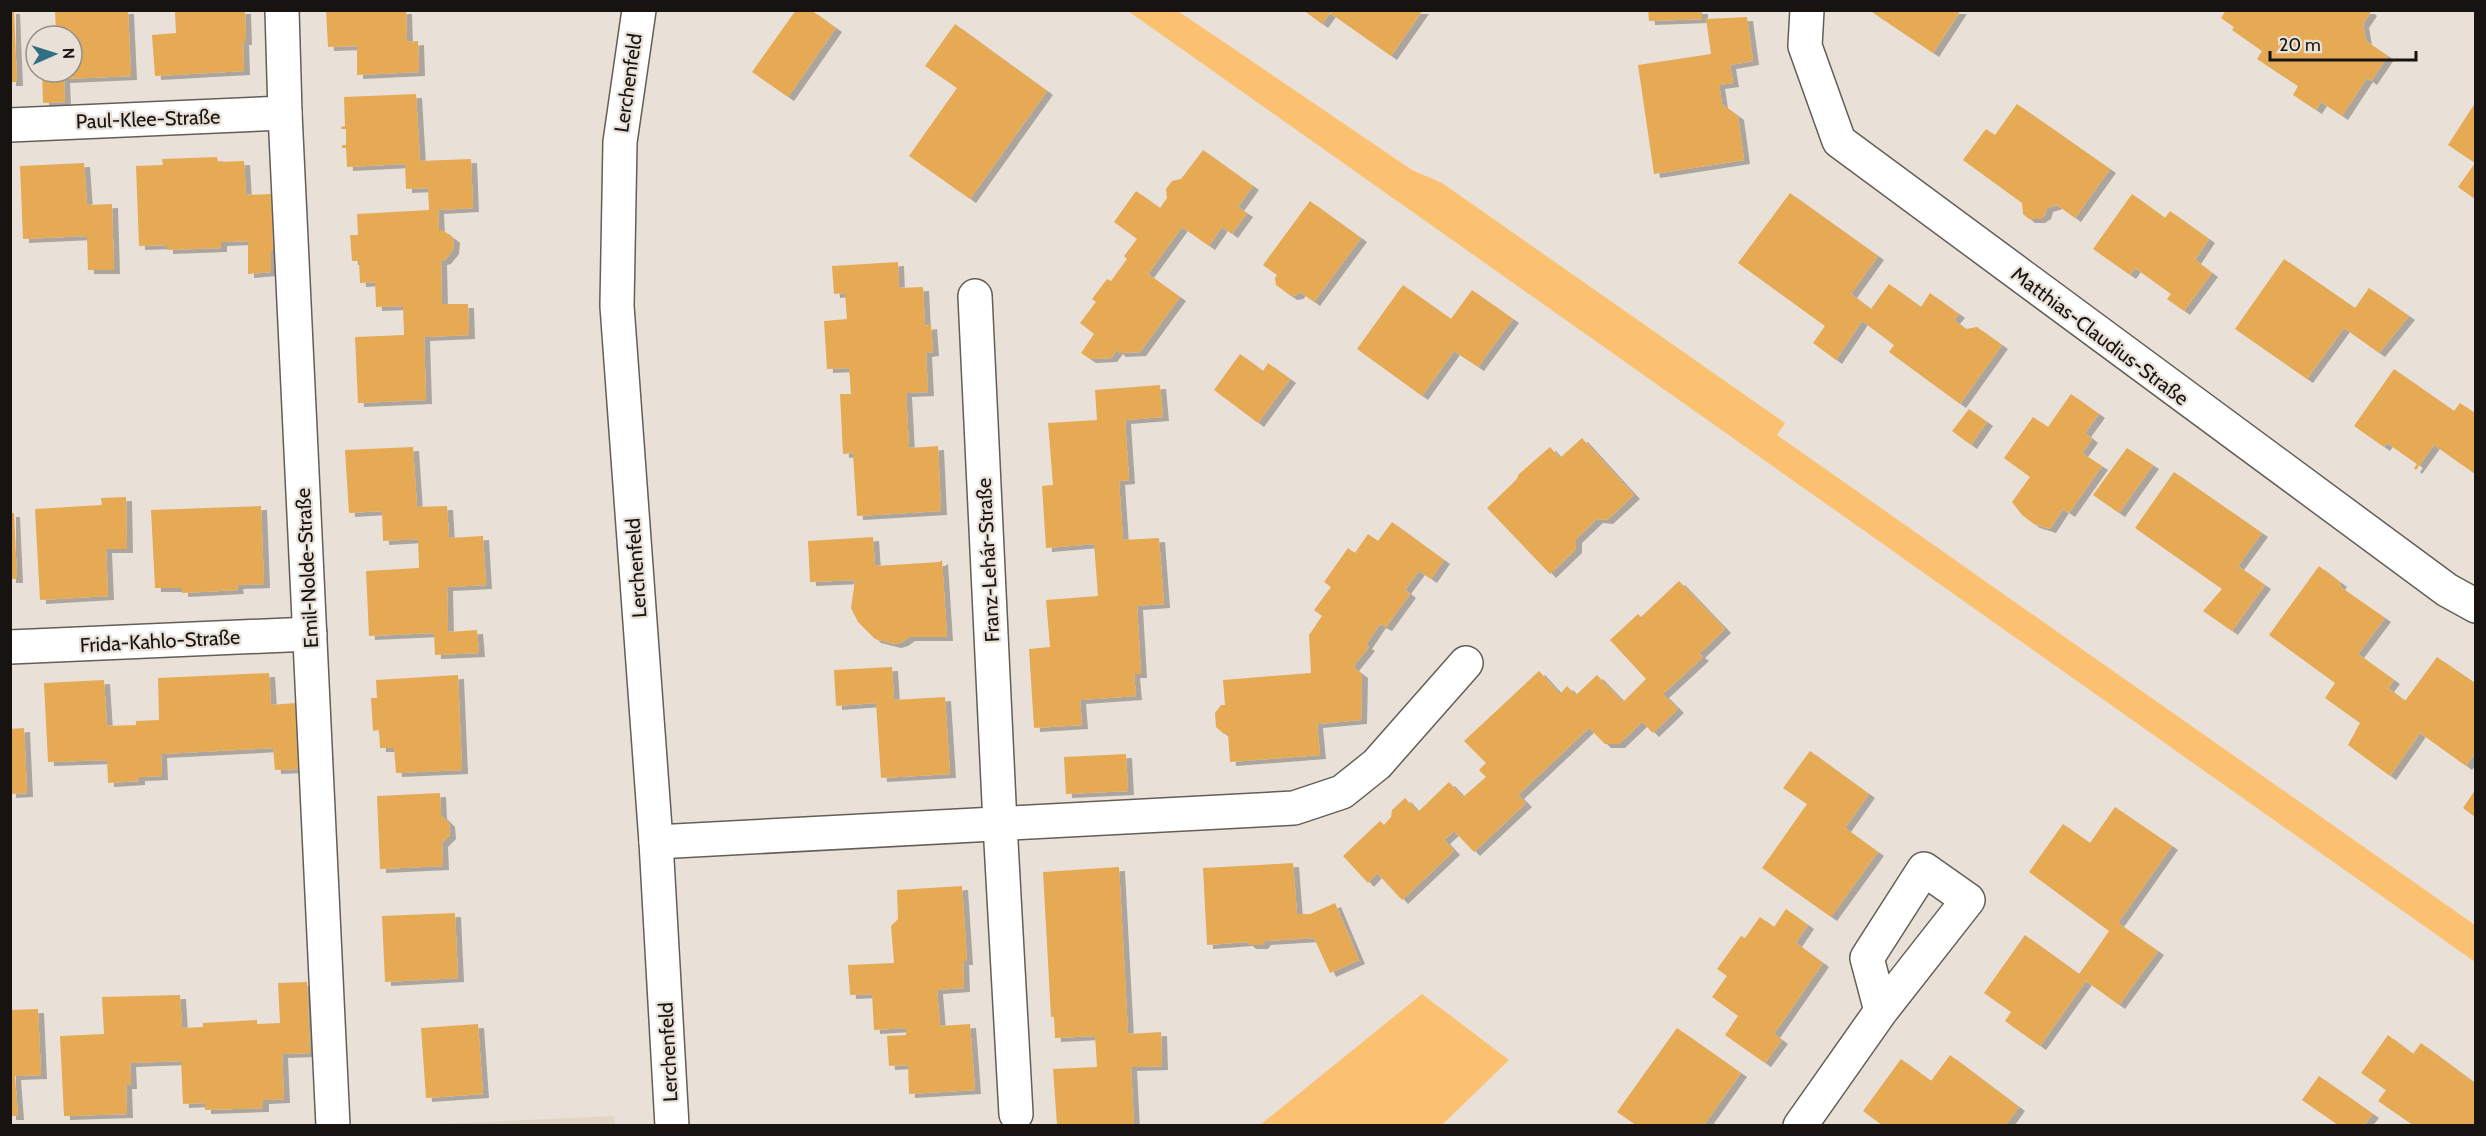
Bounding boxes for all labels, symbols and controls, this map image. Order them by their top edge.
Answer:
north arrow [24,24,84,84]
scale bar [2270,24,2416,62]
street label: Lerchenfeld [609,32,647,134]
text: 20 m [2279,34,2321,56]
text: N [59,47,78,59]
street label: Paul-Klee-Straße [75,104,221,134]
street label: Matthias-Claudius-Straße [2007,262,2193,410]
street label: Franz-Lehár-Straße [972,477,1004,643]
street label: Emil-Nolde-Straße [291,487,323,649]
street label: Lerchenfeld [621,517,651,619]
street label: Frida-Kahlo-Straße [79,625,241,657]
street label: Lerchenfeld [653,1002,683,1102]

